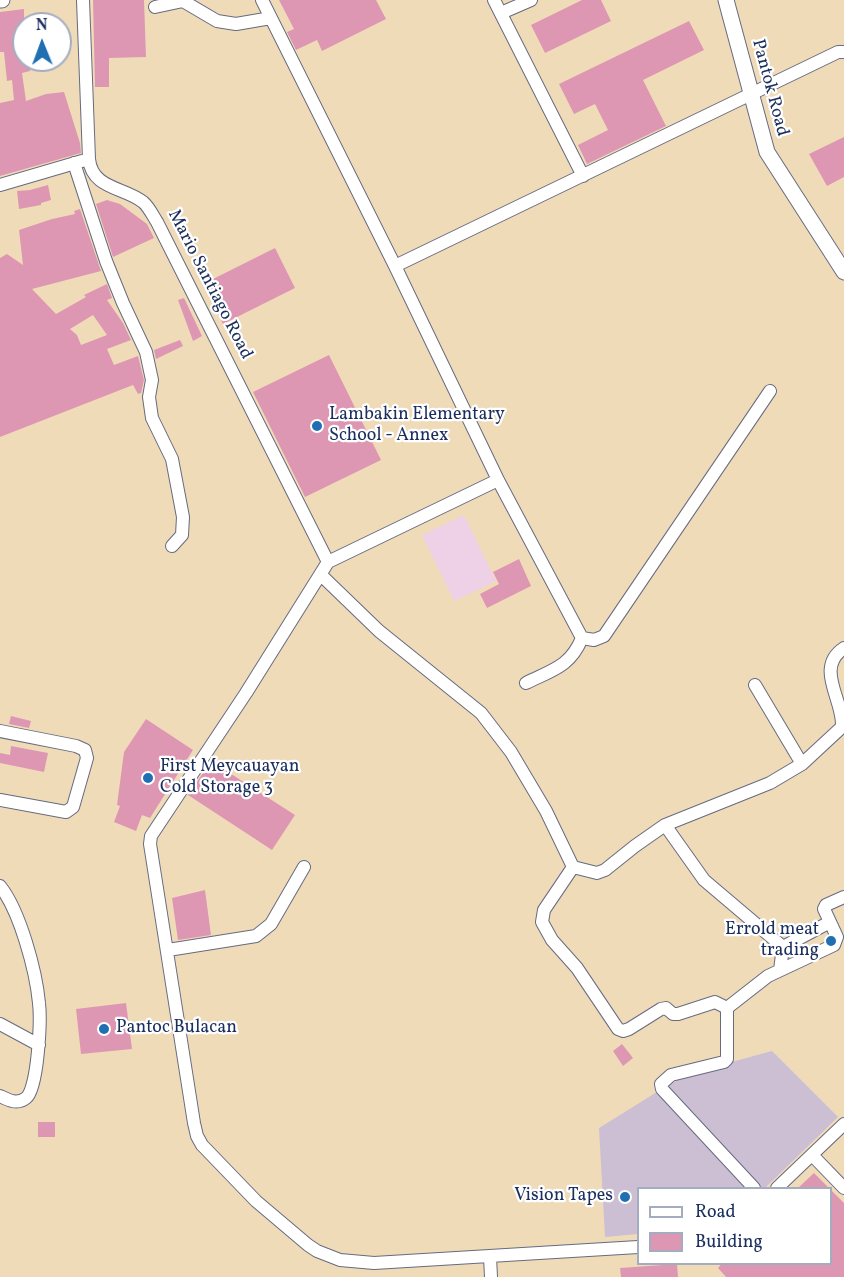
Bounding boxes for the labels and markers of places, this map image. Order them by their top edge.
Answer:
place label: Lambakin Elementary School - Annex [329,405,505,448]
marker: Lambakin Elementary School - Annex [310,419,324,433]
place label: First Meycauayan Cold Storage 3 [160,757,299,800]
marker: First Meycauayan Cold Storage 3 [141,771,155,785]
place label: Errold meat trading [725,920,819,962]
marker: Errold meat trading [824,934,838,948]
place label: Pantoc Bulacan [116,1018,237,1040]
marker: Pantoc Bulacan [97,1022,111,1036]
place label: Vision Tapes [514,1186,613,1208]
marker: Vision Tapes [618,1190,632,1204]

